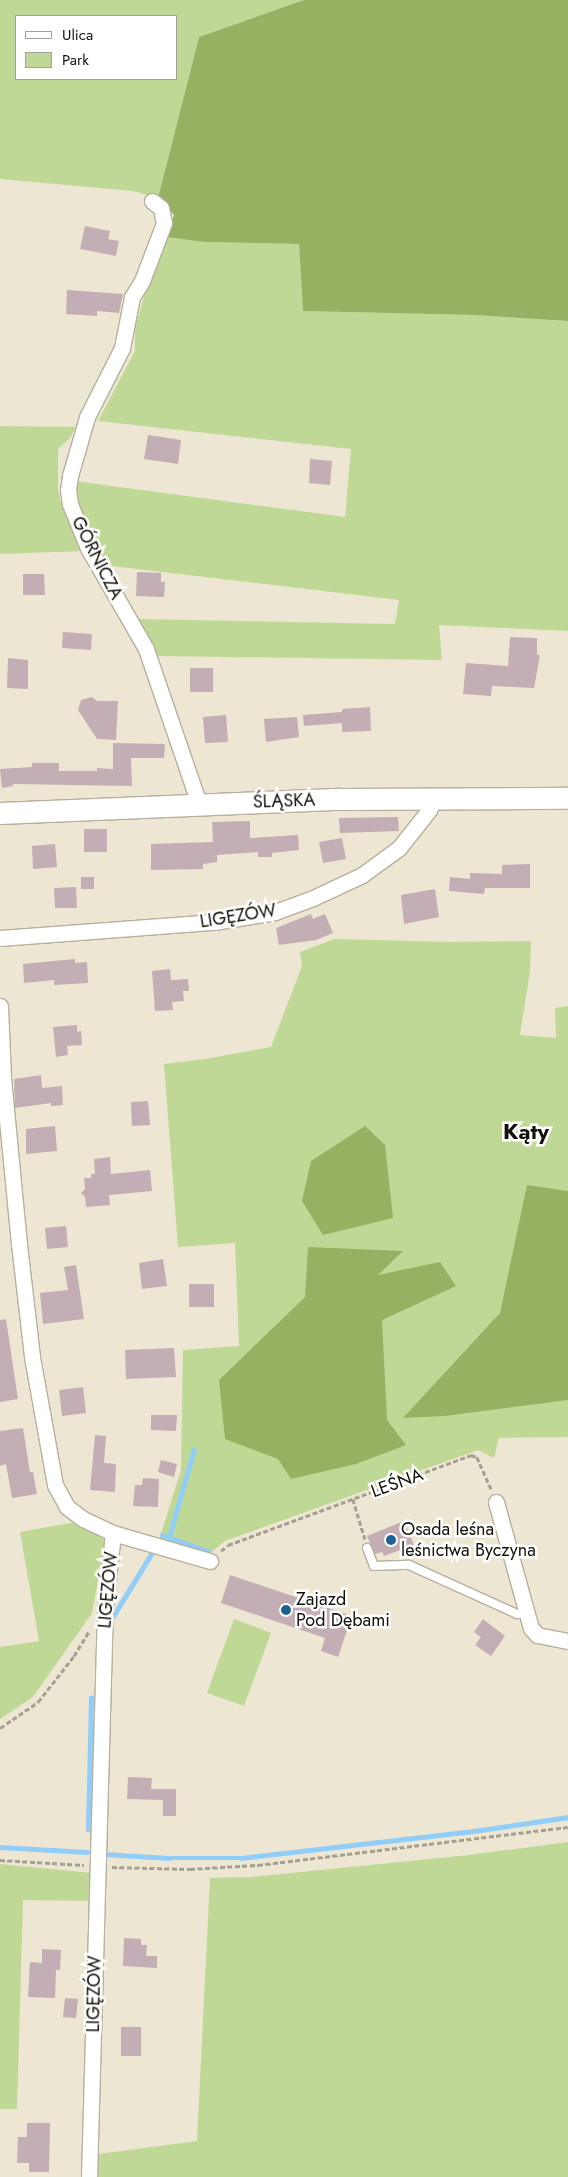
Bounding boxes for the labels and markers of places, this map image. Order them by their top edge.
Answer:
place label: Osada leśna leśnictwa Byczyna [401,1519,536,1562]
marker: Osada leśna leśnictwa Byczyna [385,1534,397,1546]
place label: Zajazd Pod Dębami [296,1589,390,1632]
marker: Zajazd Pod Dębami [280,1604,292,1616]

